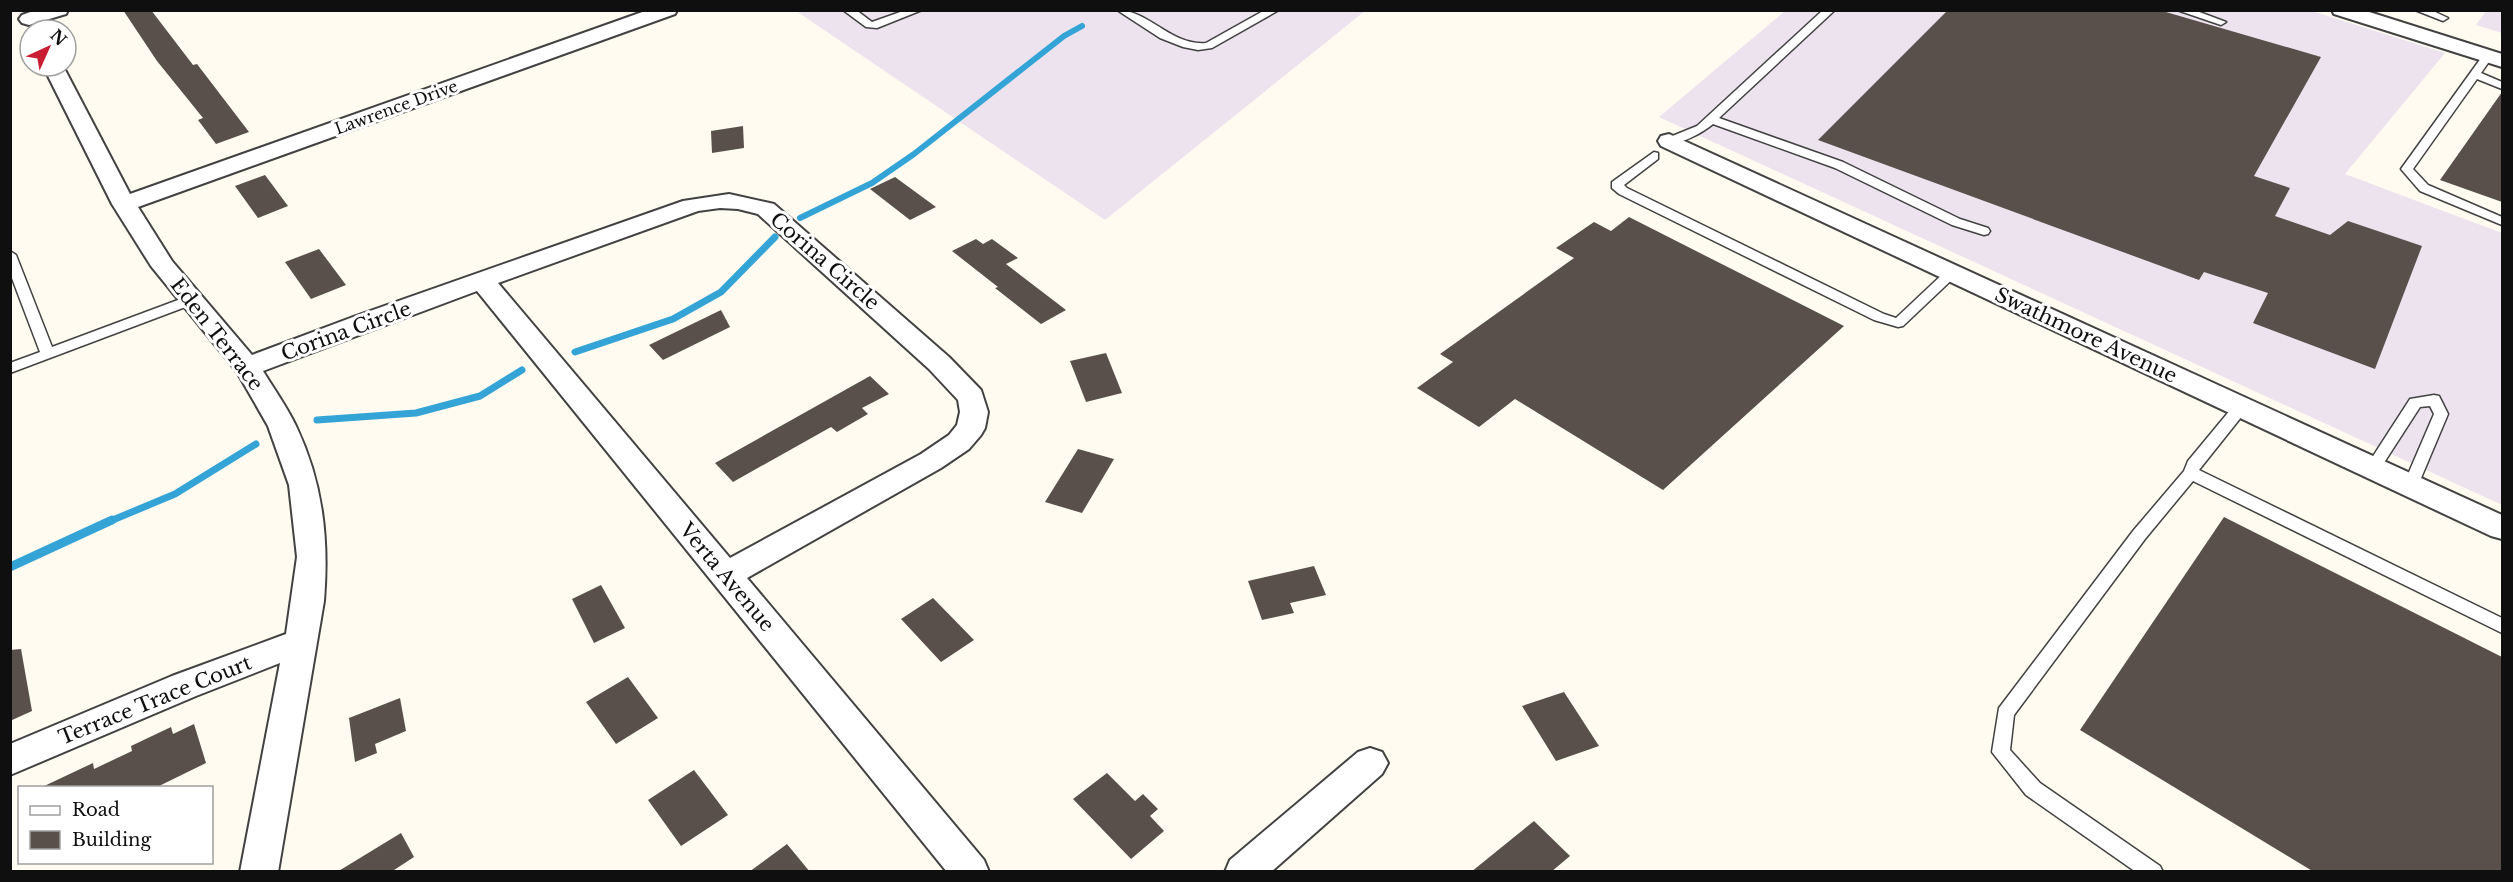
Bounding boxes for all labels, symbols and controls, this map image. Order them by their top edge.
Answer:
north arrow [18,18,78,78]
text: N [46,25,71,50]
street label: Lawrence Drive [332,75,460,139]
street label: Corina Circle [766,207,884,315]
street label: Eden Terrace [166,273,268,395]
street label: Swathmore Avenue [1991,282,2181,388]
street label: Corina Circle [278,296,414,366]
street label: Verta Avenue [674,517,779,636]
street label: Terrace Trace Court [55,650,255,750]
legend [18,786,213,864]
text: Road [72,799,120,821]
text: Building [72,829,151,851]

